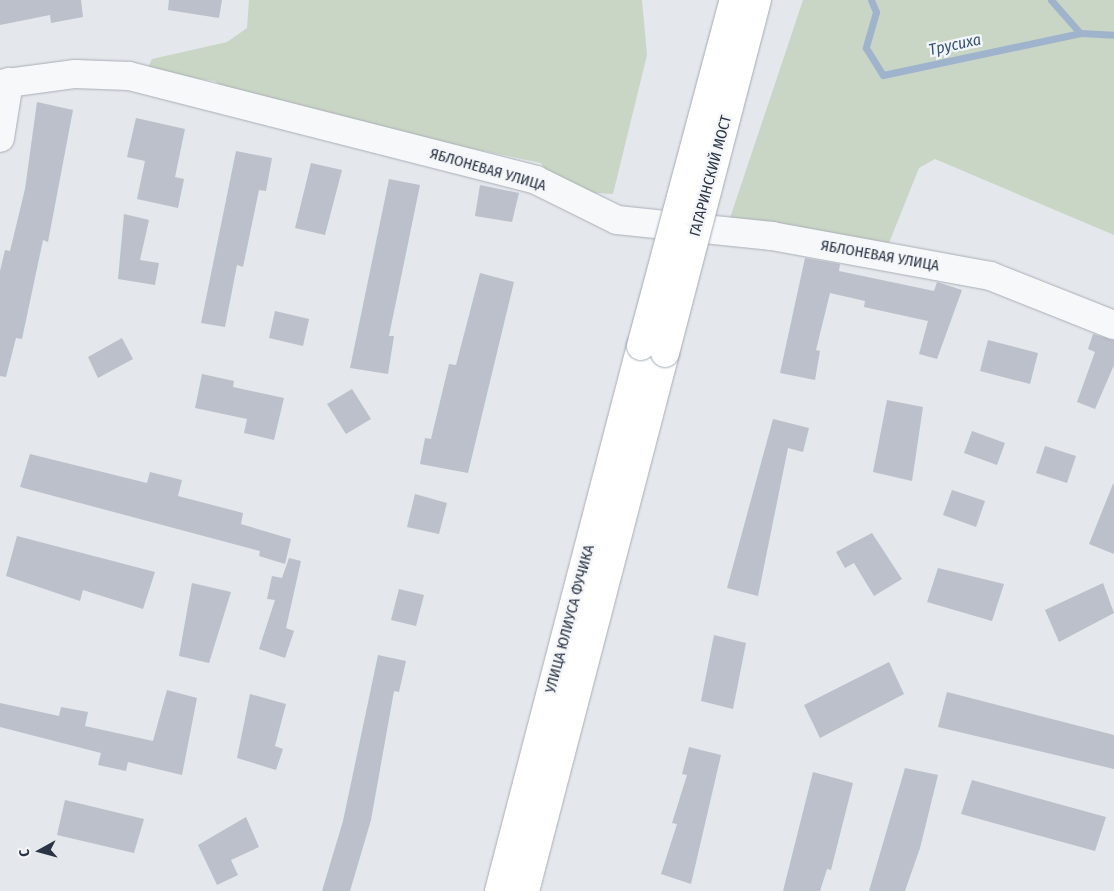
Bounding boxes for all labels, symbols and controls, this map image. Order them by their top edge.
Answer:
water label: Трусиха [927,30,983,60]
street label: ГАГАРИНСКИЙ МОСТ [686,114,736,238]
street label: ЯБЛОНЕВАЯ УЛИЦА [428,145,548,195]
street label: ЯБЛОНЕВАЯ УЛИЦА [819,237,941,275]
street label: УЛИЦА ЮЛИУСА ФУЧИКА [542,543,598,695]
north arrow [15,826,65,876]
text: С [16,848,33,858]

